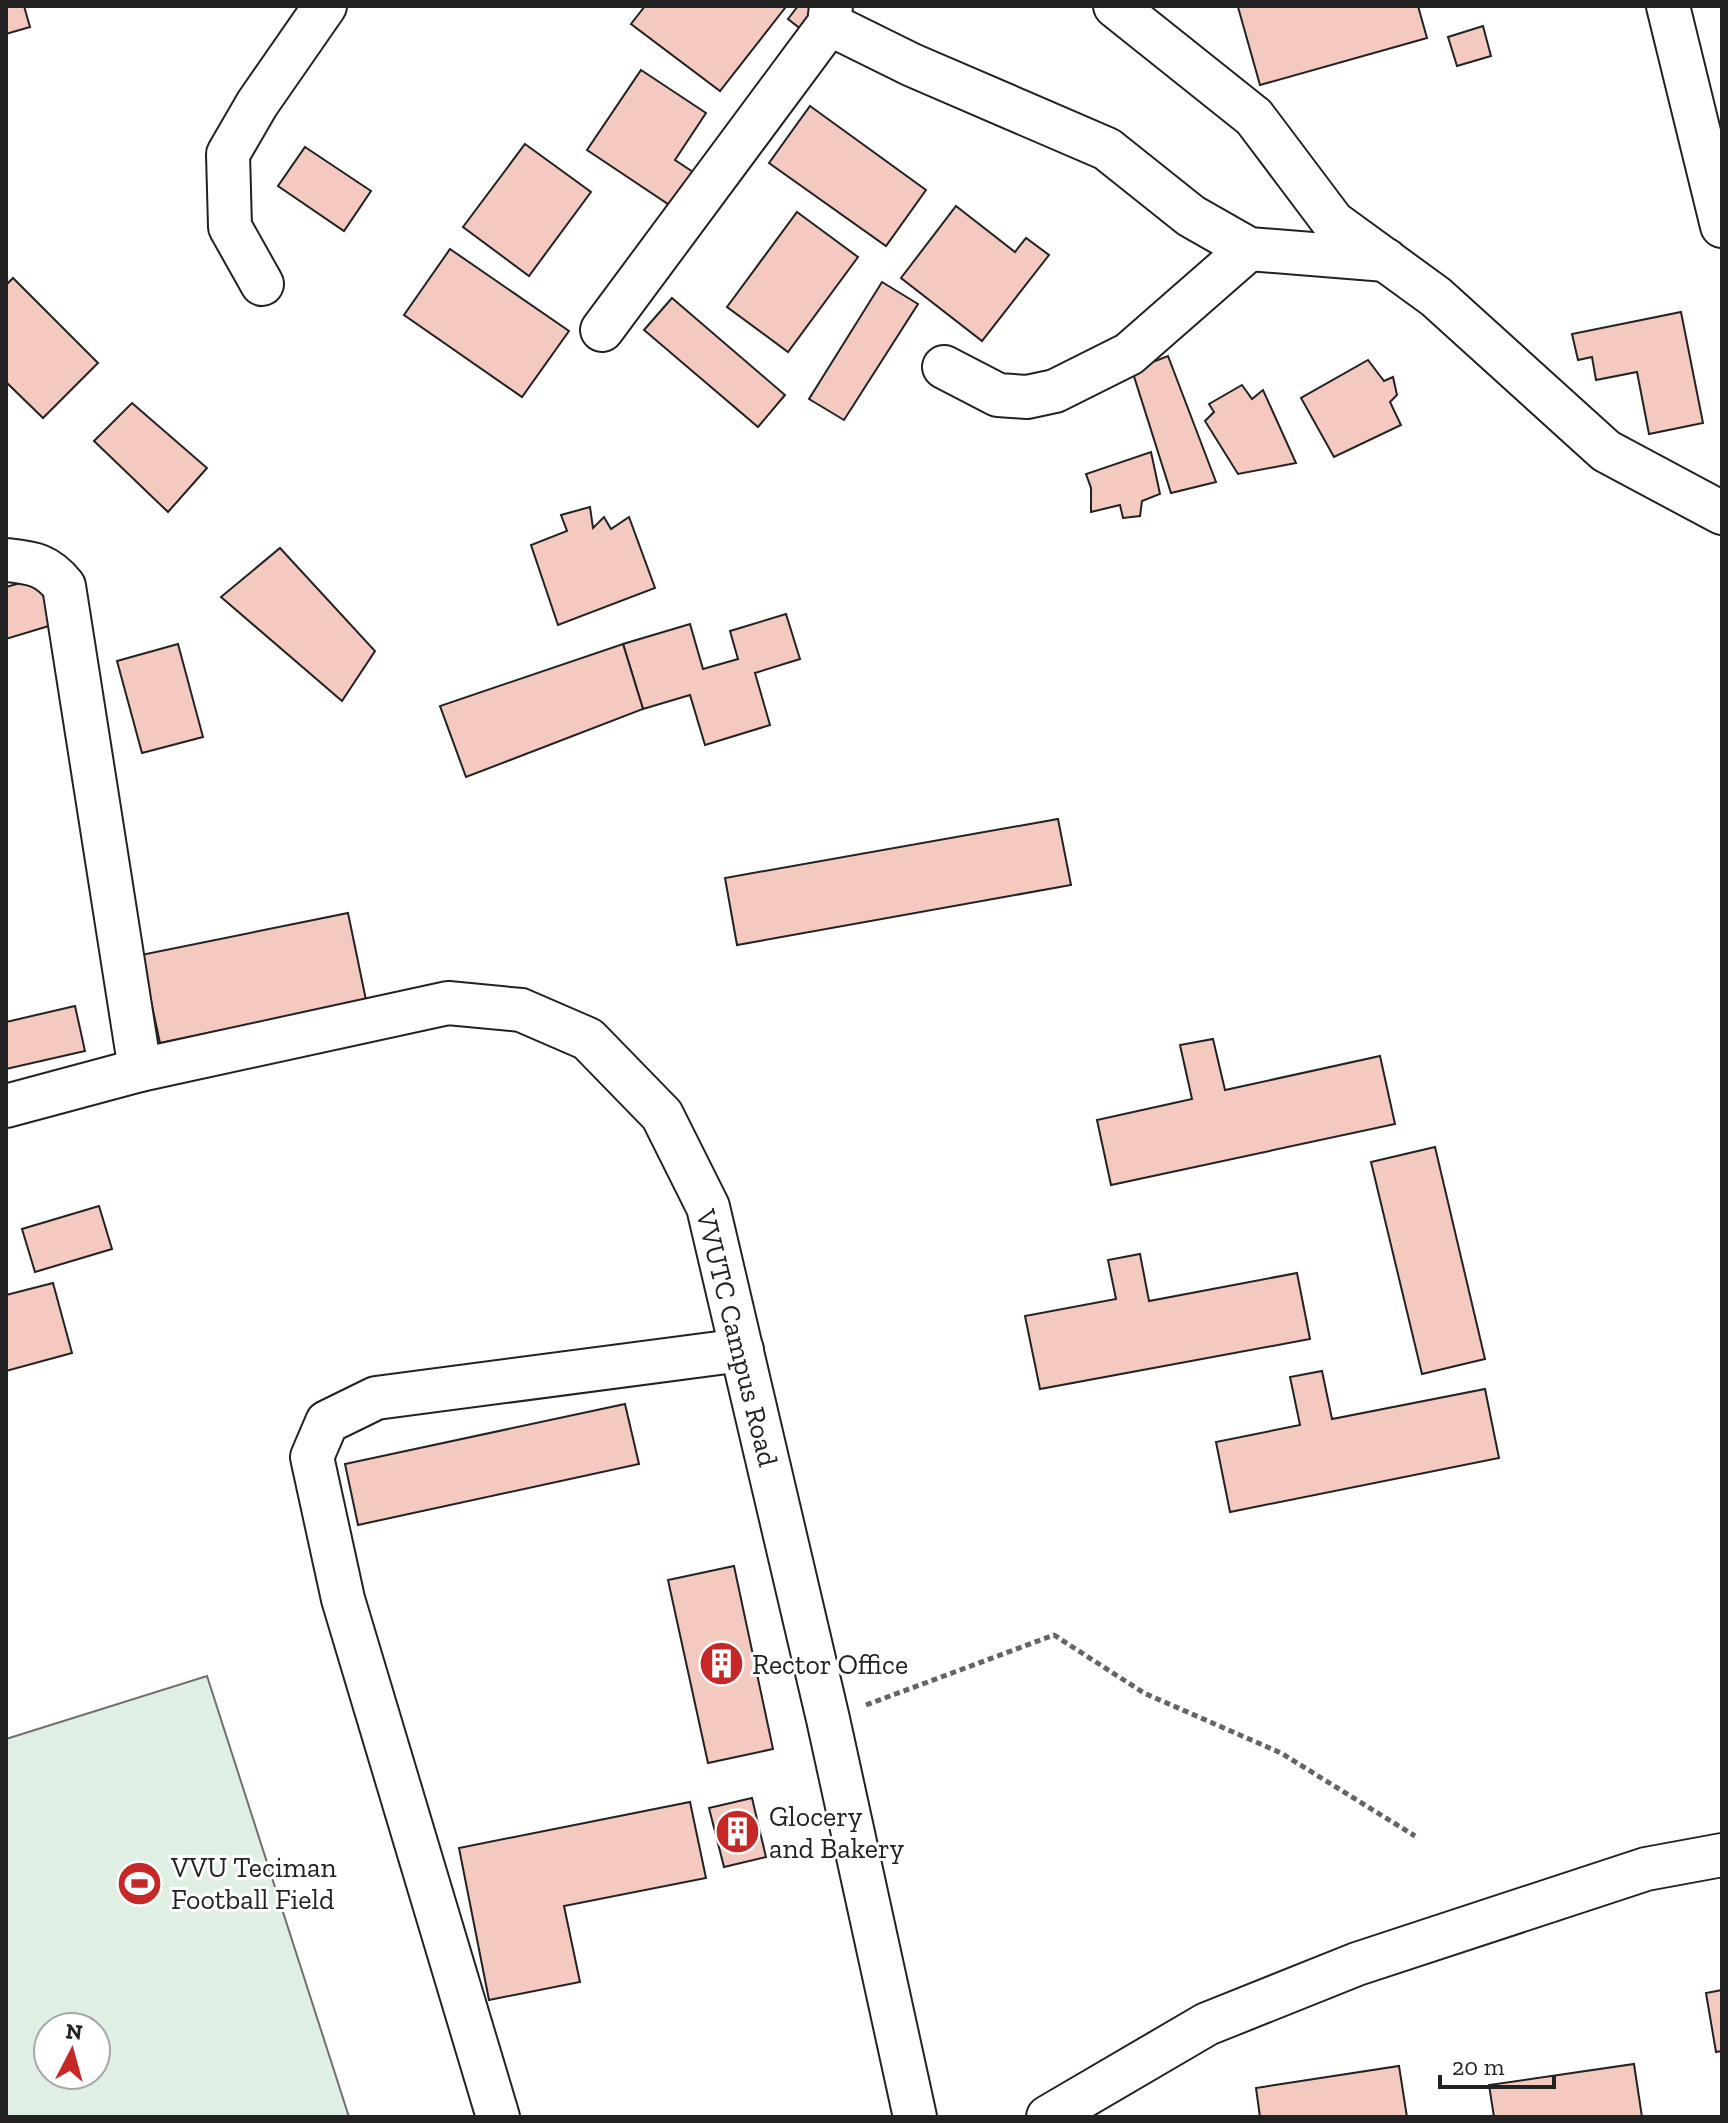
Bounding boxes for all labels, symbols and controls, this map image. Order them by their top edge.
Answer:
street label: VVUTC Campus Road [689,1205,785,1470]
building icon: Rector Office [697,1640,745,1688]
place label: Rector Office [752,1648,908,1681]
place label: Glocery and Bakery [769,1800,905,1865]
building icon: Glocery and Bakery [714,1808,762,1856]
place label: VVU Teciman Football Field [170,1851,336,1916]
sports icon: VVU Teciman Football Field [116,1859,164,1907]
north arrow [32,2011,112,2091]
text: N [64,2017,84,2046]
scale bar [1440,2039,1554,2089]
text: 20 m [1452,2052,1505,2081]

